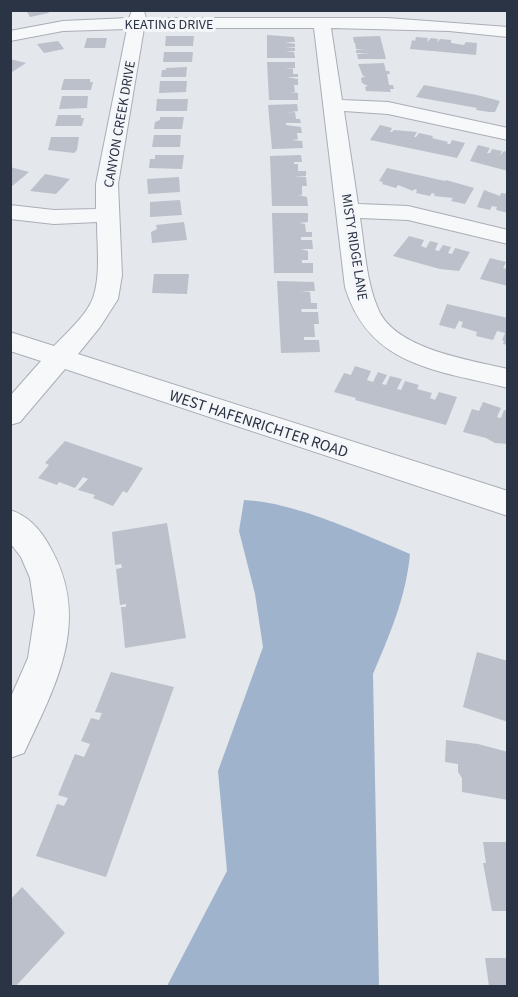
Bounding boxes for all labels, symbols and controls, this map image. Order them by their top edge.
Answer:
street label: KEATING DRIVE [125,15,213,35]
street label: CANYON CREEK DRIVE [99,59,141,189]
street label: MISTY RIDGE LANE [336,192,372,302]
street label: WEST HAFENRICHTER ROAD [166,385,351,463]

